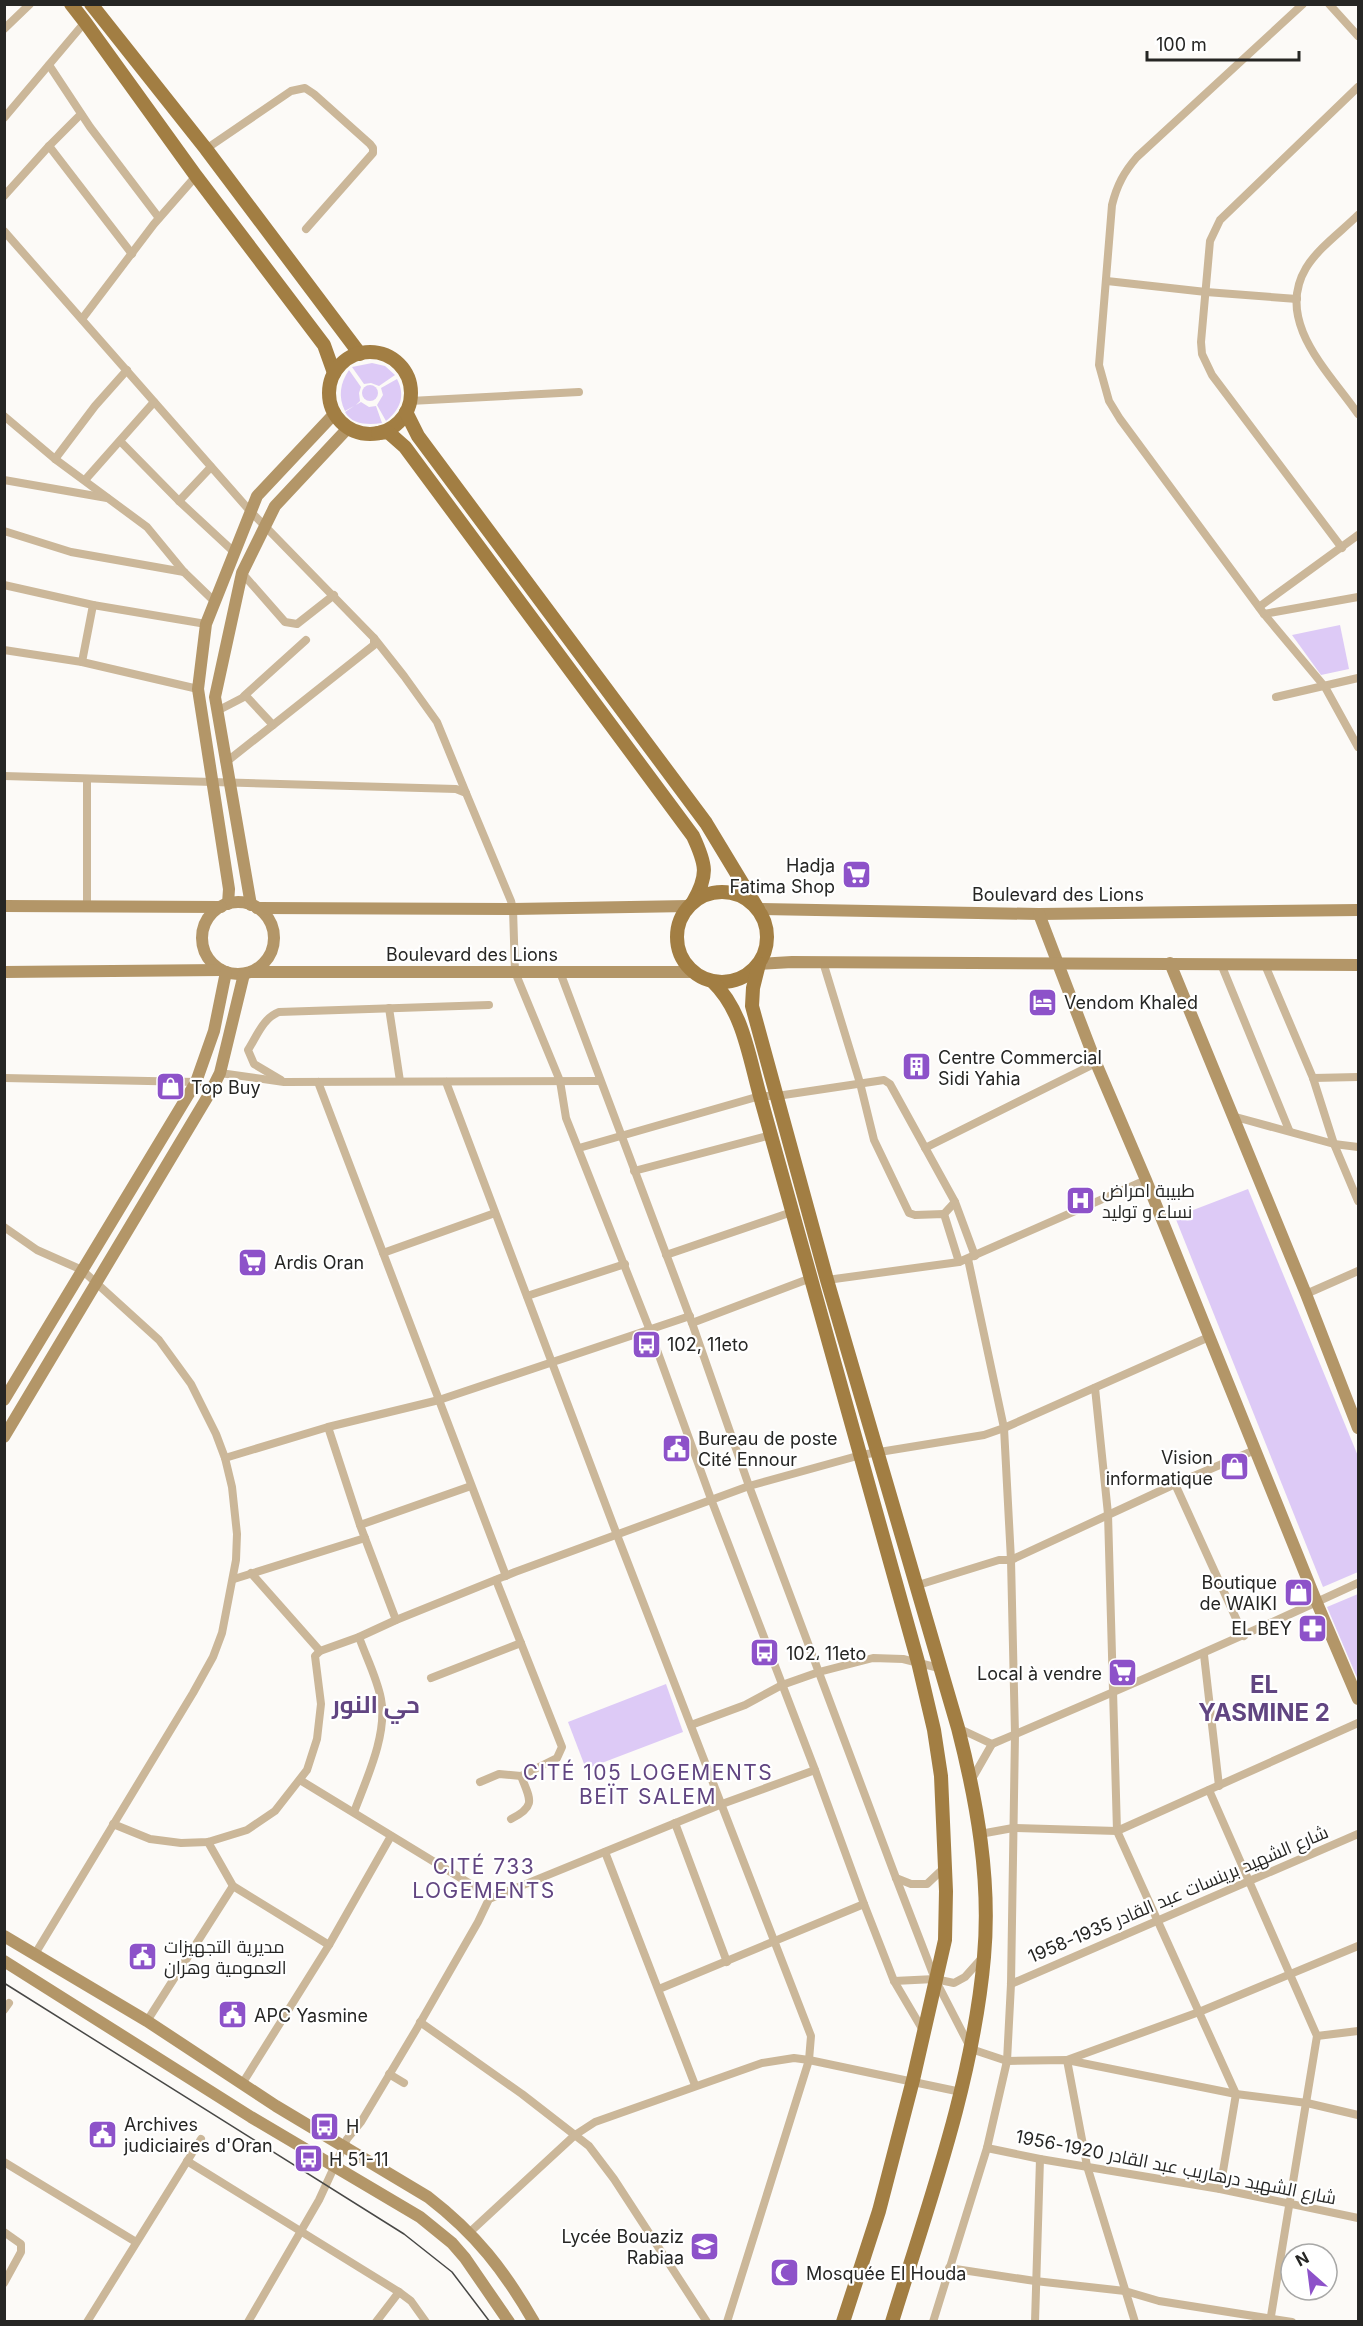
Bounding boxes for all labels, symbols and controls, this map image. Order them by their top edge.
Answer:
scale bar [1147,24,1298,62]
text: 100 m [1156,34,1207,55]
place label: Hadja Fatima Shop [730,855,835,897]
supermarket icon: Hadja Fatima Shop [840,859,872,891]
street label: Boulevard des Lions [972,884,1144,905]
street label: Boulevard des Lions [386,944,558,965]
hotel icon: Vendom Khaled [1027,986,1059,1018]
place label: Vendom Khaled [1064,992,1198,1013]
place label: Centre Commercial Sidi Yahia [938,1047,1102,1089]
building icon: Centre Commercial Sidi Yahia [901,1051,933,1083]
shop icon: Top Buy [154,1071,186,1103]
place label: Top Buy [191,1077,261,1098]
place label: طبيبة امراض نساء و توليد [1102,1180,1195,1223]
hospital icon: طبيبة امراض نساء و توليد [1065,1184,1097,1216]
supermarket icon: Ardis Oran [237,1246,269,1278]
place label: Ardis Oran [274,1252,364,1273]
bus stop icon: 102, 11eto [630,1328,662,1360]
place label: 102, 11eto [667,1334,749,1355]
place label: Bureau de poste Cité Ennour [698,1428,837,1470]
public building icon: Bureau de poste Cité Ennour [661,1432,693,1464]
place label: Vision informatique [1106,1447,1213,1489]
shop icon: Vision informatique [1218,1451,1250,1483]
place label: Boutique de WAIKI [1200,1572,1277,1614]
shop icon: Boutique de WAIKI [1282,1576,1314,1608]
pharmacy icon: EL BEY [1297,1612,1329,1644]
place label: EL BEY [1231,1618,1292,1639]
bus stop icon: 102، 11eto [749,1637,781,1669]
place label: 102، 11eto [786,1643,866,1664]
supermarket icon: Local à vendre [1107,1657,1139,1689]
place label: Local à vendre [977,1663,1102,1684]
district label: EL YASMINE 2 [1198,1670,1330,1727]
district label: حي النور [331,1690,420,1724]
district label: CITÉ 105 LOGEMENTS BEÏT SALEM [523,1759,773,1809]
street label: شارع الشهيد برينسات عبد القادر 1935-1958 [1025,1821,1332,1969]
district label: CITÉ 733 LOGEMENTS [412,1853,556,1903]
place label: مديرية التجهيزات العمومية وهران [164,1936,286,1979]
public building icon: مديرية التجهيزات العمومية وهران [127,1940,159,1972]
public building icon: APC Yasmine [217,1999,249,2031]
place label: APC Yasmine [254,2005,368,2026]
bus stop icon: H [309,2110,341,2142]
place label: Archives judiciaires d'Oran [123,2114,273,2156]
place label: H [346,2116,359,2137]
public building icon: Archives judiciaires d'Oran [87,2118,119,2150]
street label: شارع الشهيد درهاريب عبد القادر 1920-1956 [1013,2126,1338,2210]
bus stop icon: H 51-11 [292,2143,324,2175]
place label: H 51-11 [329,2149,389,2170]
place label: Lycée Bouaziz Rabiaa [561,2226,684,2268]
school or university icon: Lycée Bouaziz Rabiaa [689,2230,721,2262]
north arrow [1279,2242,1339,2302]
text: N [1292,2247,1312,2270]
mosque icon: Mosquée El Houda [769,2257,801,2289]
place label: Mosquée El Houda [806,2263,966,2284]

